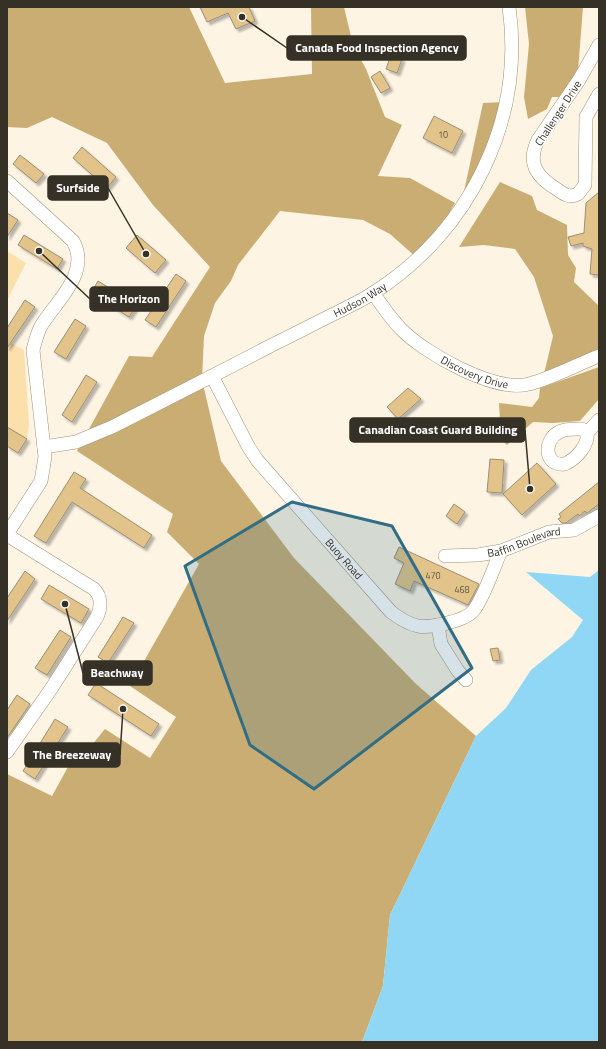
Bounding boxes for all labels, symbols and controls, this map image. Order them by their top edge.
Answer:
callout: Canada Food Inspection Agency [287,36,466,60]
text: Canada Food Inspection Agency [295,38,459,57]
street label: Challenger Drive [531,77,585,149]
house number: 10 [438,128,448,141]
callout: Surfside [48,176,108,200]
text: Surfside [56,178,100,197]
street label: Hudson Way [331,278,390,321]
callout: The Horizon [90,287,168,311]
text: The Horizon [98,289,160,308]
street label: Discovery Drive [438,352,510,393]
callout: Canadian Coast Guard Building [350,418,525,442]
text: Canadian Coast Guard Building [359,420,518,439]
street label: Baffin Boulevard [486,523,561,561]
street label: Buoy Road [322,535,367,583]
house number: 470 [425,569,441,582]
house number: 468 [454,583,470,596]
callout: Beachway [83,661,152,685]
text: Beachway [91,663,143,682]
callout: The Breezeway [25,743,120,767]
text: The Breezeway [33,745,111,764]

